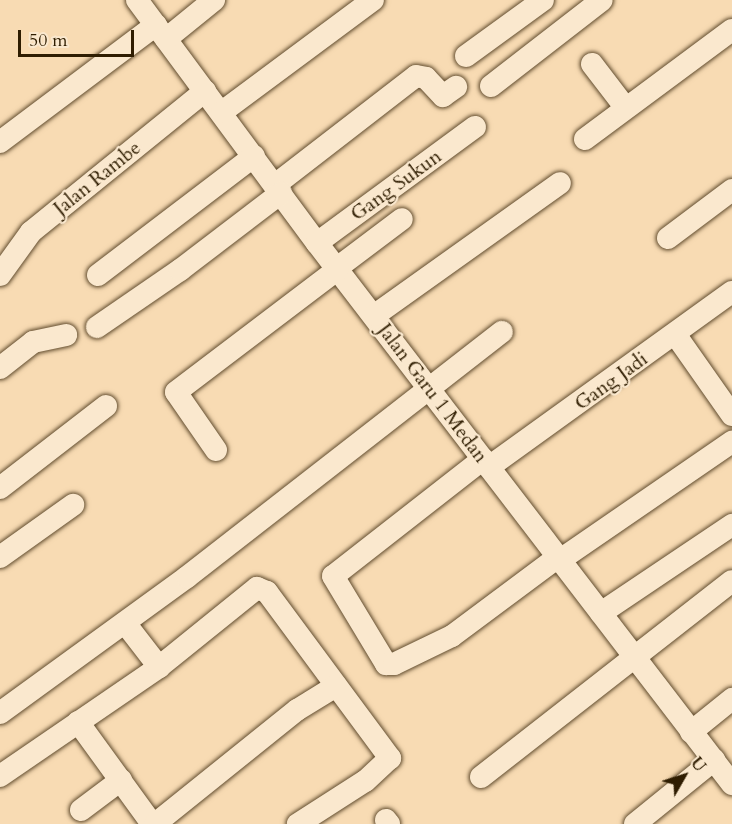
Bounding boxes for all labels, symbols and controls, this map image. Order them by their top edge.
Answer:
scale bar [21,18,136,56]
text: 50 m [29,28,68,53]
street label: Jalan Rambe [49,136,145,220]
street label: Gang Sukun [346,144,446,226]
street label: Jalan Garu 1 Medan [373,319,493,467]
street label: Gang Jadi [570,347,652,415]
north arrow [654,746,714,806]
text: U [685,753,711,777]

